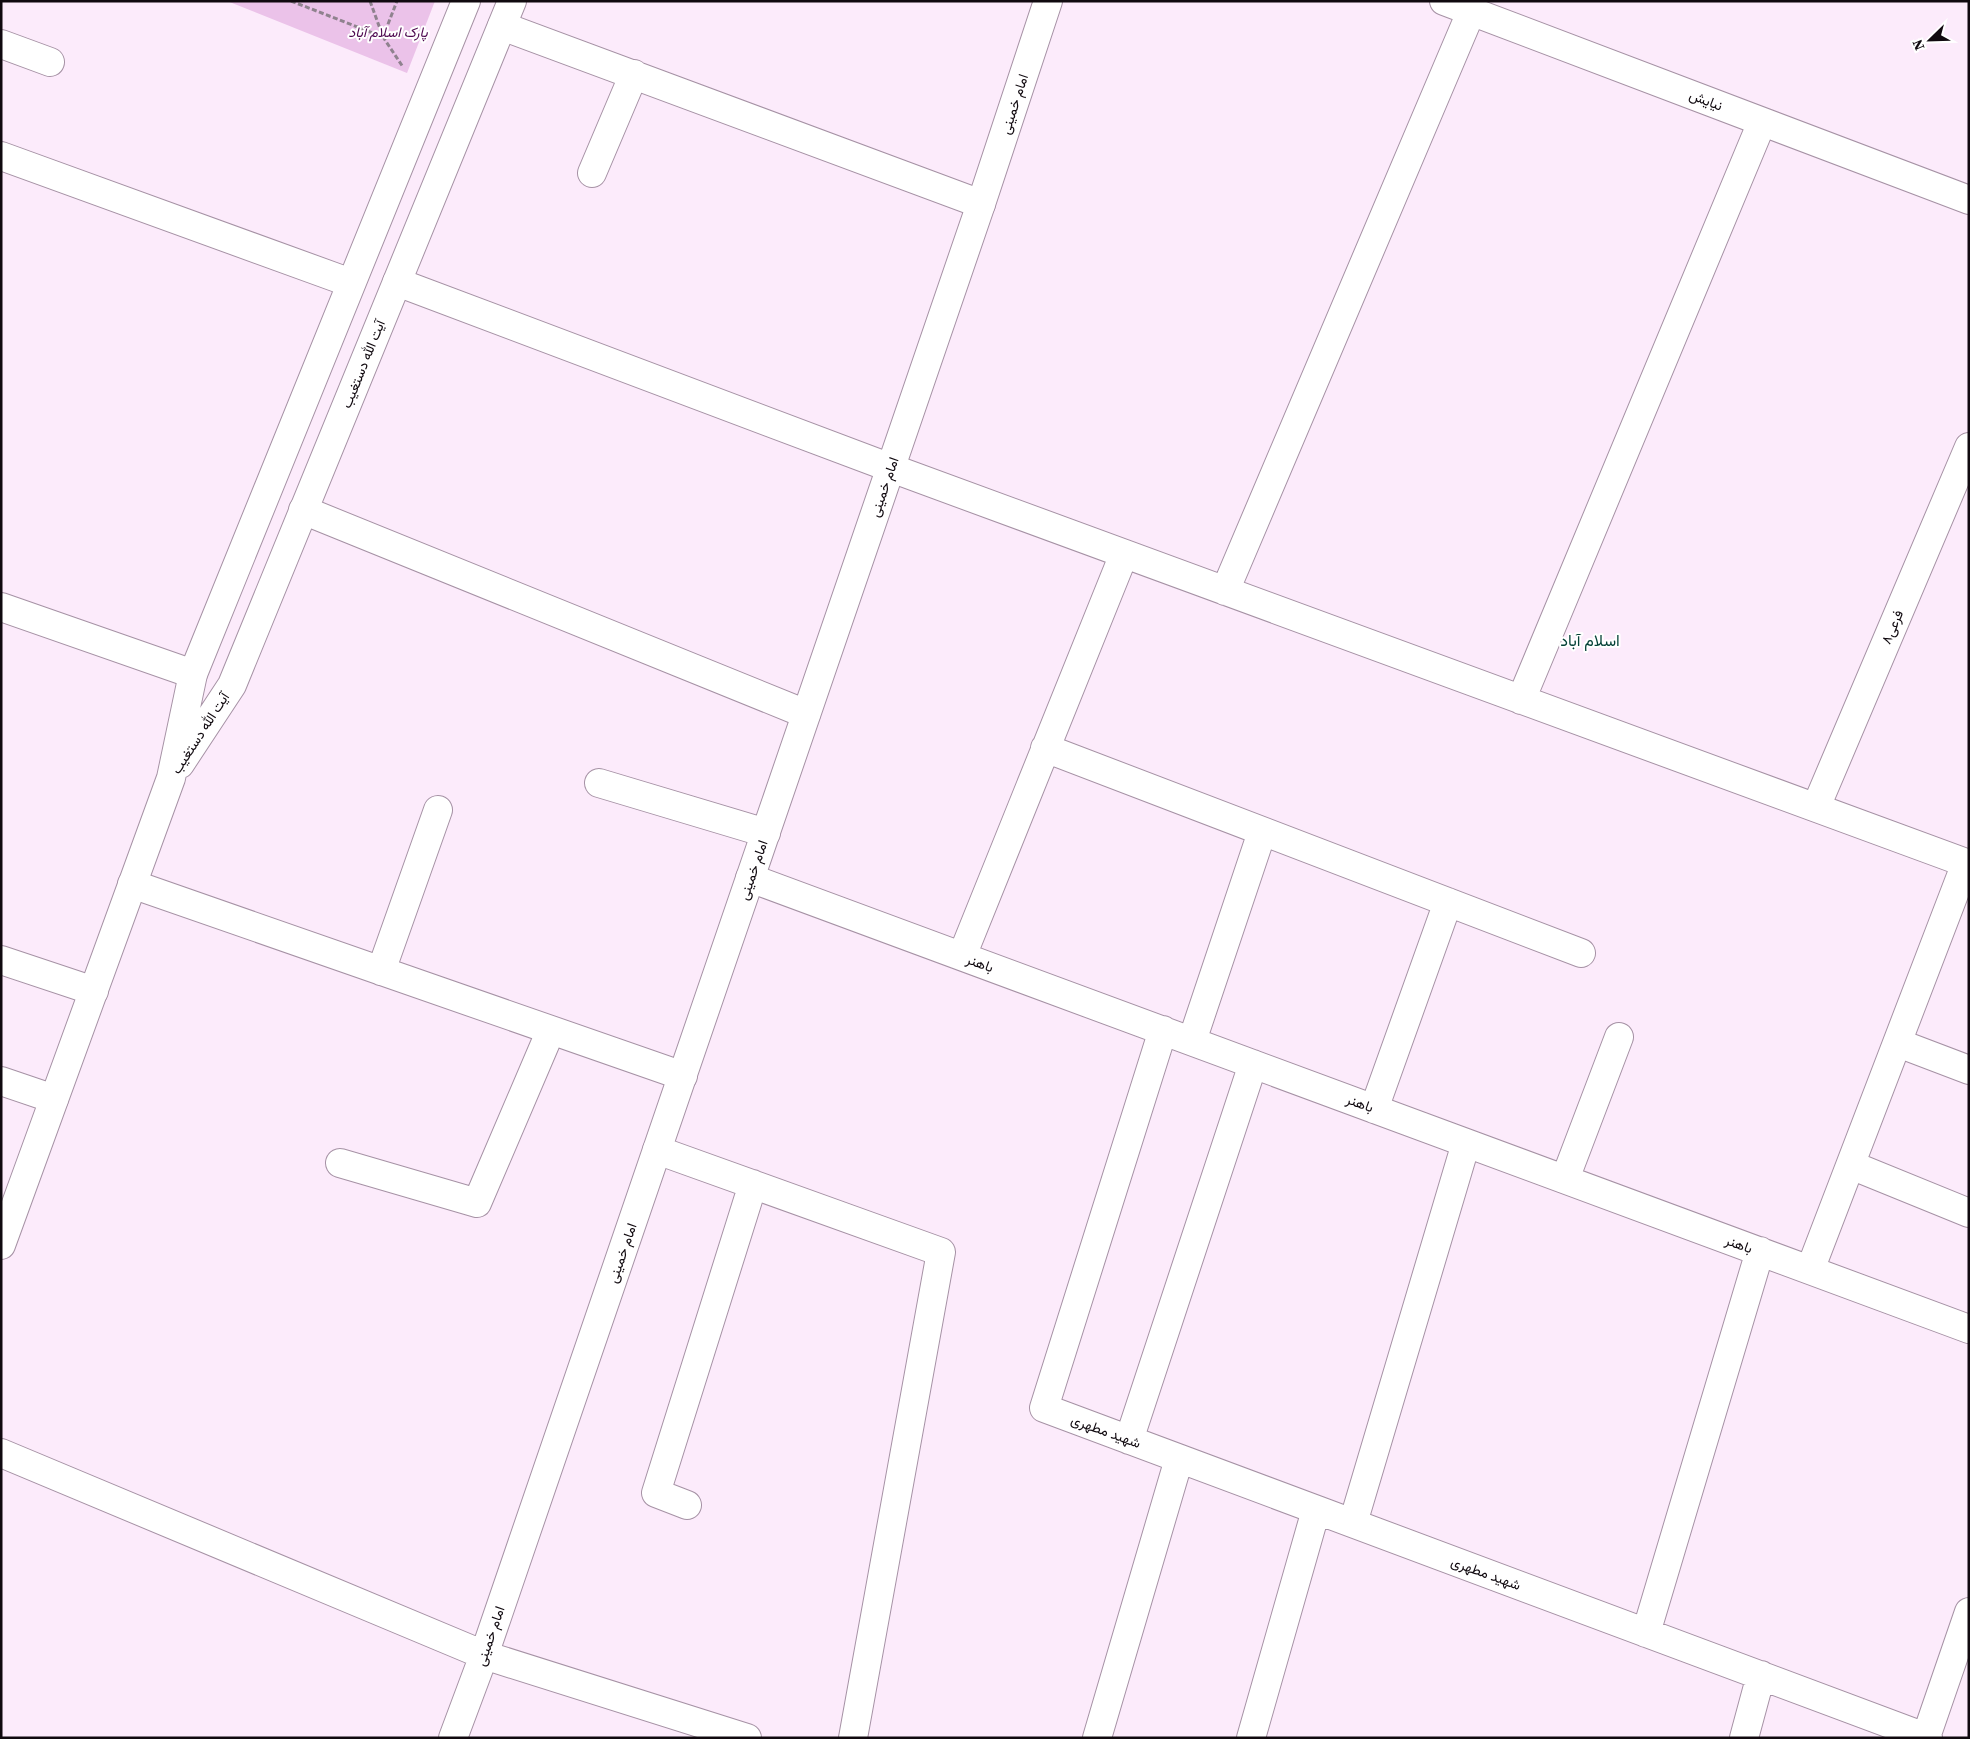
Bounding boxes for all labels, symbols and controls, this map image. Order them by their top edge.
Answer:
north arrow [1905,15,1955,65]
park label: پارک اسلام آباد [348,22,428,42]
text: N [1907,36,1929,54]
street label: امام خمینی [995,71,1033,137]
street label: نیایش [1686,84,1726,116]
street label: آیت الله دستغیب [336,315,390,411]
street label: امام خمینی [864,454,904,520]
street label: فرعی۸ [1876,607,1908,647]
district label: اسلام آباد [1560,629,1620,651]
street label: آیت الله دستغیب [166,687,235,778]
street label: امام خمینی [733,837,773,903]
street label: باهنر [963,949,996,977]
street label: باهنر [1343,1089,1376,1117]
street label: امام خمینی [602,1220,642,1286]
street label: باهنر [1722,1230,1755,1258]
street label: شهید مطهری [1068,1409,1144,1453]
street label: شهید مطهری [1448,1551,1524,1595]
street label: امام خمینی [470,1603,510,1669]

